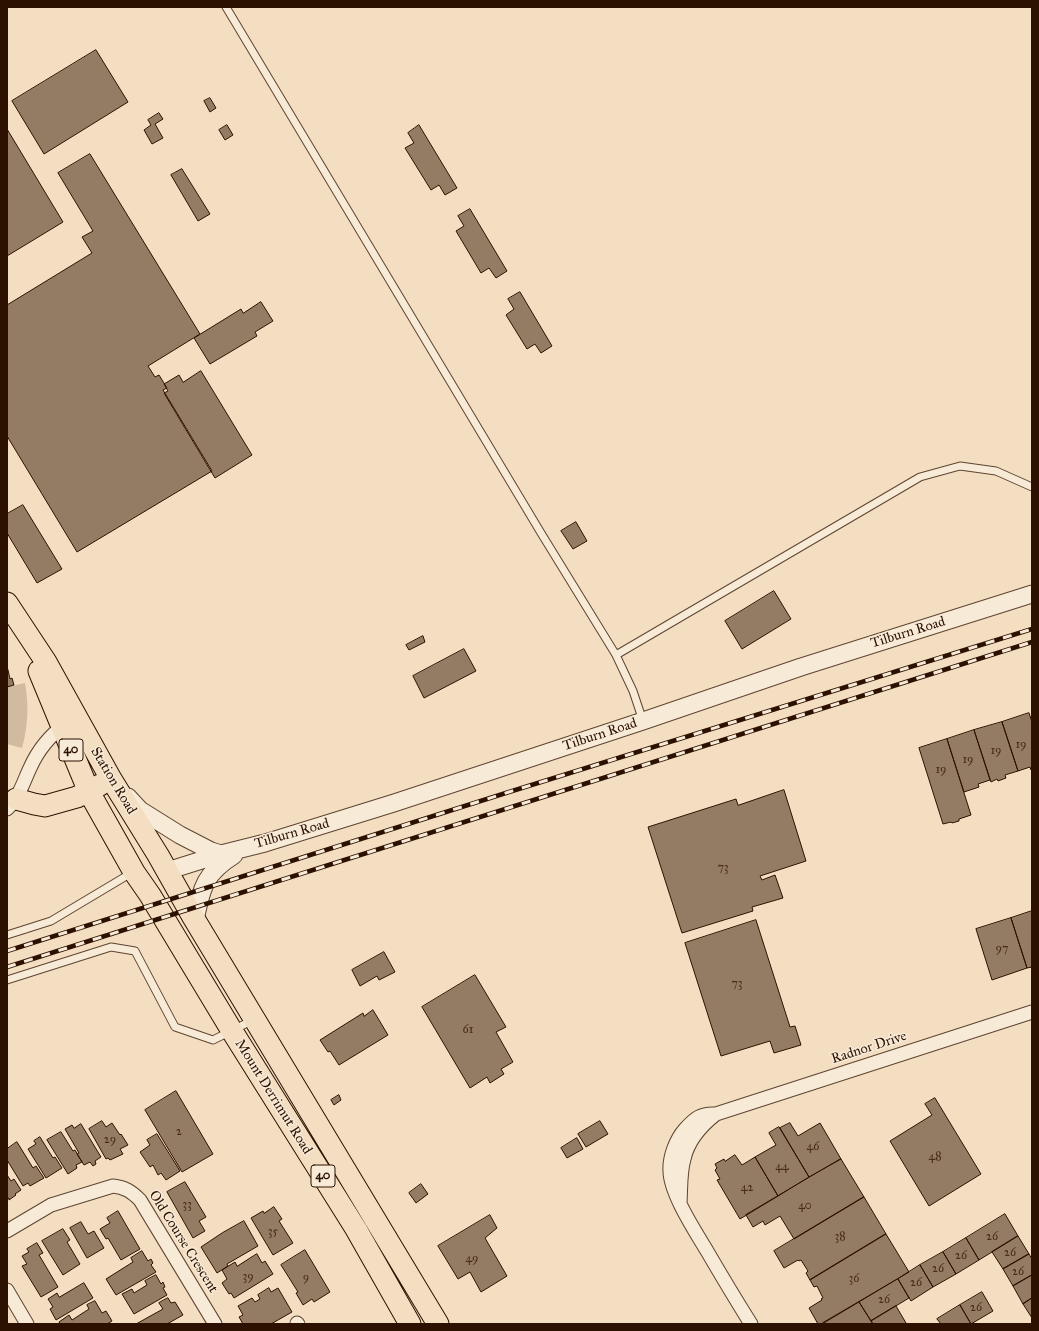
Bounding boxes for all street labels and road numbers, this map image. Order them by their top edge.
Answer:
street label: Tilburn Road [869,614,947,652]
street label: Tilburn Road [561,715,639,755]
road number: 40 [59,739,83,761]
street label: Station Road [86,744,140,818]
street label: Tilburn Road [253,815,331,853]
street label: Radnor Drive [829,1028,909,1068]
street label: Mount Derrimut Road [231,1036,315,1158]
road number: 40 [311,1165,335,1187]
street label: Old Course Crescent [145,1188,221,1296]

